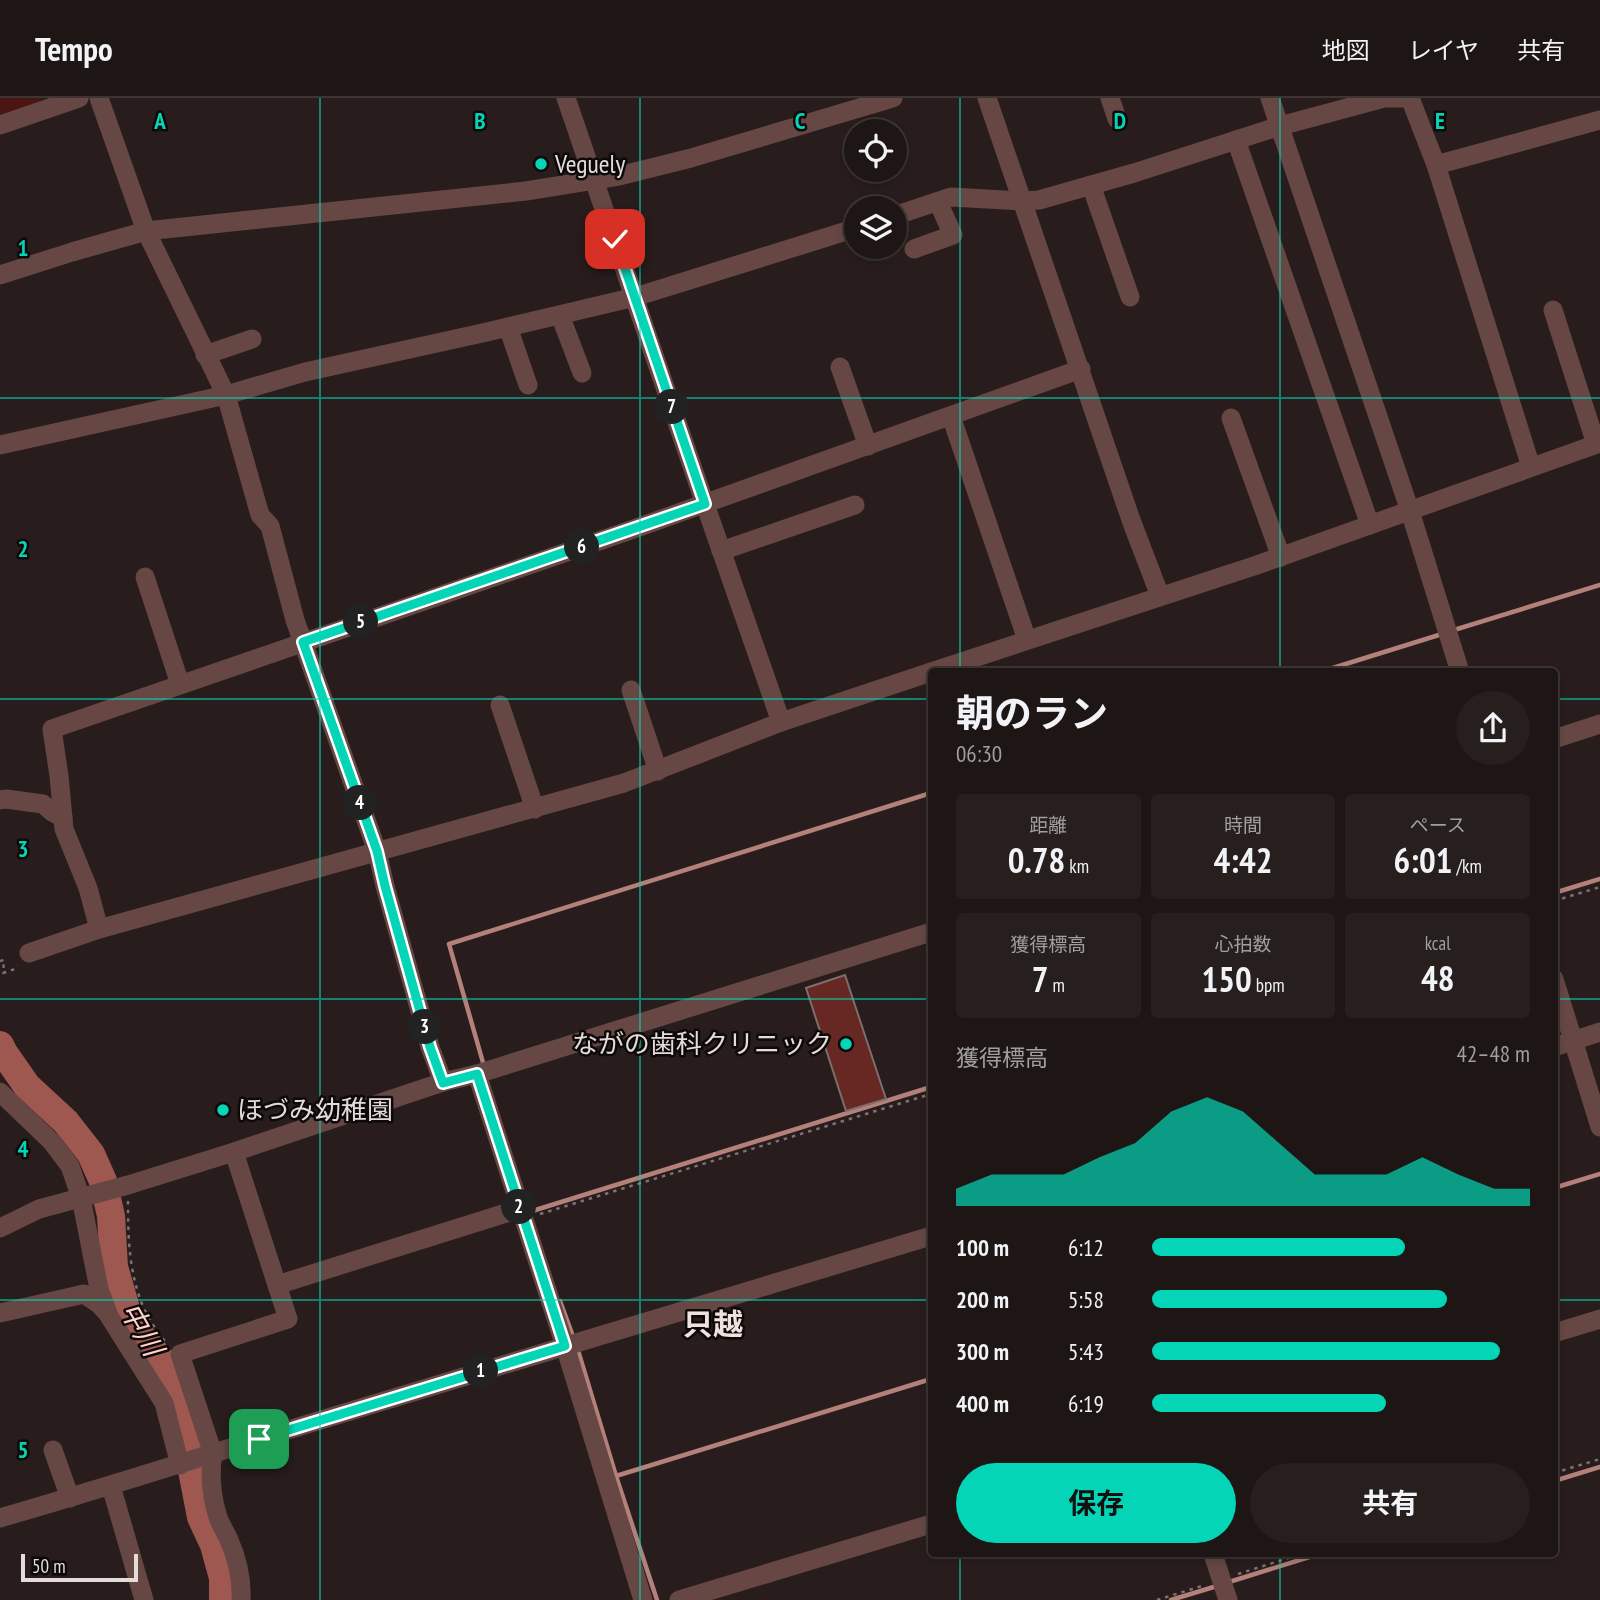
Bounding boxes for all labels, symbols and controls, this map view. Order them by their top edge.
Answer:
text: Tempo [35,27,113,70]
text: 地図 [1322,35,1370,66]
text: レイヤ [1408,35,1479,66]
text: 共有 [1517,35,1565,66]
text: A [153,106,166,135]
text: B [474,106,486,135]
text: C [795,106,806,135]
text: D [1114,106,1126,135]
text: E [1435,106,1445,135]
map controls [844,119,907,259]
button: locate [844,119,907,182]
place label: Veguely [554,147,626,180]
marker: Veguely [533,156,549,172]
button: layers [844,196,907,259]
pin [585,209,645,269]
icon: check [596,220,634,258]
text: 1 [18,233,29,262]
pin: 7 [654,390,690,424]
text: 7 [667,394,676,418]
pin: 6 [564,530,600,564]
text: 2 [18,534,29,563]
text: 6 [577,534,586,558]
pin: 5 [344,604,378,640]
text: 5 [356,609,365,633]
text: 朝のラン [956,688,1108,737]
button: share [1456,691,1530,765]
text: 06:30 [956,739,1002,768]
pin: 4 [342,786,378,820]
text: 4 [355,790,364,814]
text: 距離 [1029,813,1067,837]
text: 時間 [1224,813,1262,837]
text: ペース [1410,813,1466,837]
text: 3 [18,834,29,863]
text: 0.78 [1008,837,1065,883]
text: 4:42 [1214,837,1272,883]
text: 6:01 [1393,837,1452,883]
text: km [1065,854,1089,878]
text: /km [1452,854,1482,878]
text: kcal [1425,931,1451,955]
text: 獲得標高 [1010,932,1086,956]
text: 心拍数 [1214,932,1272,956]
text: 48 [1421,955,1454,1001]
text: 7 [1032,956,1048,1002]
text: 150 [1201,956,1252,1002]
text: m [1048,973,1065,997]
text: bpm [1252,973,1285,997]
pin: 3 [408,1010,442,1044]
text: 3 [420,1014,429,1038]
place label: ながの歯科クリニック [572,1027,832,1060]
marker: ながの歯科クリニック [838,1036,854,1052]
text: 42–48 m [1457,1039,1530,1068]
text: 獲得標高 [956,1043,1048,1072]
place label: ほづみ幼稚園 [237,1093,393,1126]
marker: ほづみ幼稚園 [215,1102,231,1118]
text: 4 [18,1134,29,1163]
pin: 2 [502,1190,536,1224]
text: 2 [514,1194,523,1218]
text: 100 m [956,1233,1009,1262]
text: 6:12 [1068,1233,1104,1262]
text: 200 m [956,1285,1009,1314]
text: 5:58 [1068,1285,1104,1314]
water label: 中川 [112,1295,174,1365]
district label: 只越 [683,1304,743,1343]
text: 300 m [956,1337,1009,1366]
text: 5:43 [1068,1337,1104,1366]
pin: 1 [463,1354,498,1388]
text: 1 [476,1358,485,1382]
text: 400 m [956,1389,1009,1418]
text: 6:19 [1068,1389,1104,1418]
pin [229,1409,289,1469]
icon: arrive [240,1420,278,1458]
text: 5 [18,1435,29,1464]
button: 保存 [956,1463,1236,1543]
button: 共有 [1250,1463,1530,1543]
scale bar [21,1551,138,1583]
text: 50 m [32,1554,66,1578]

